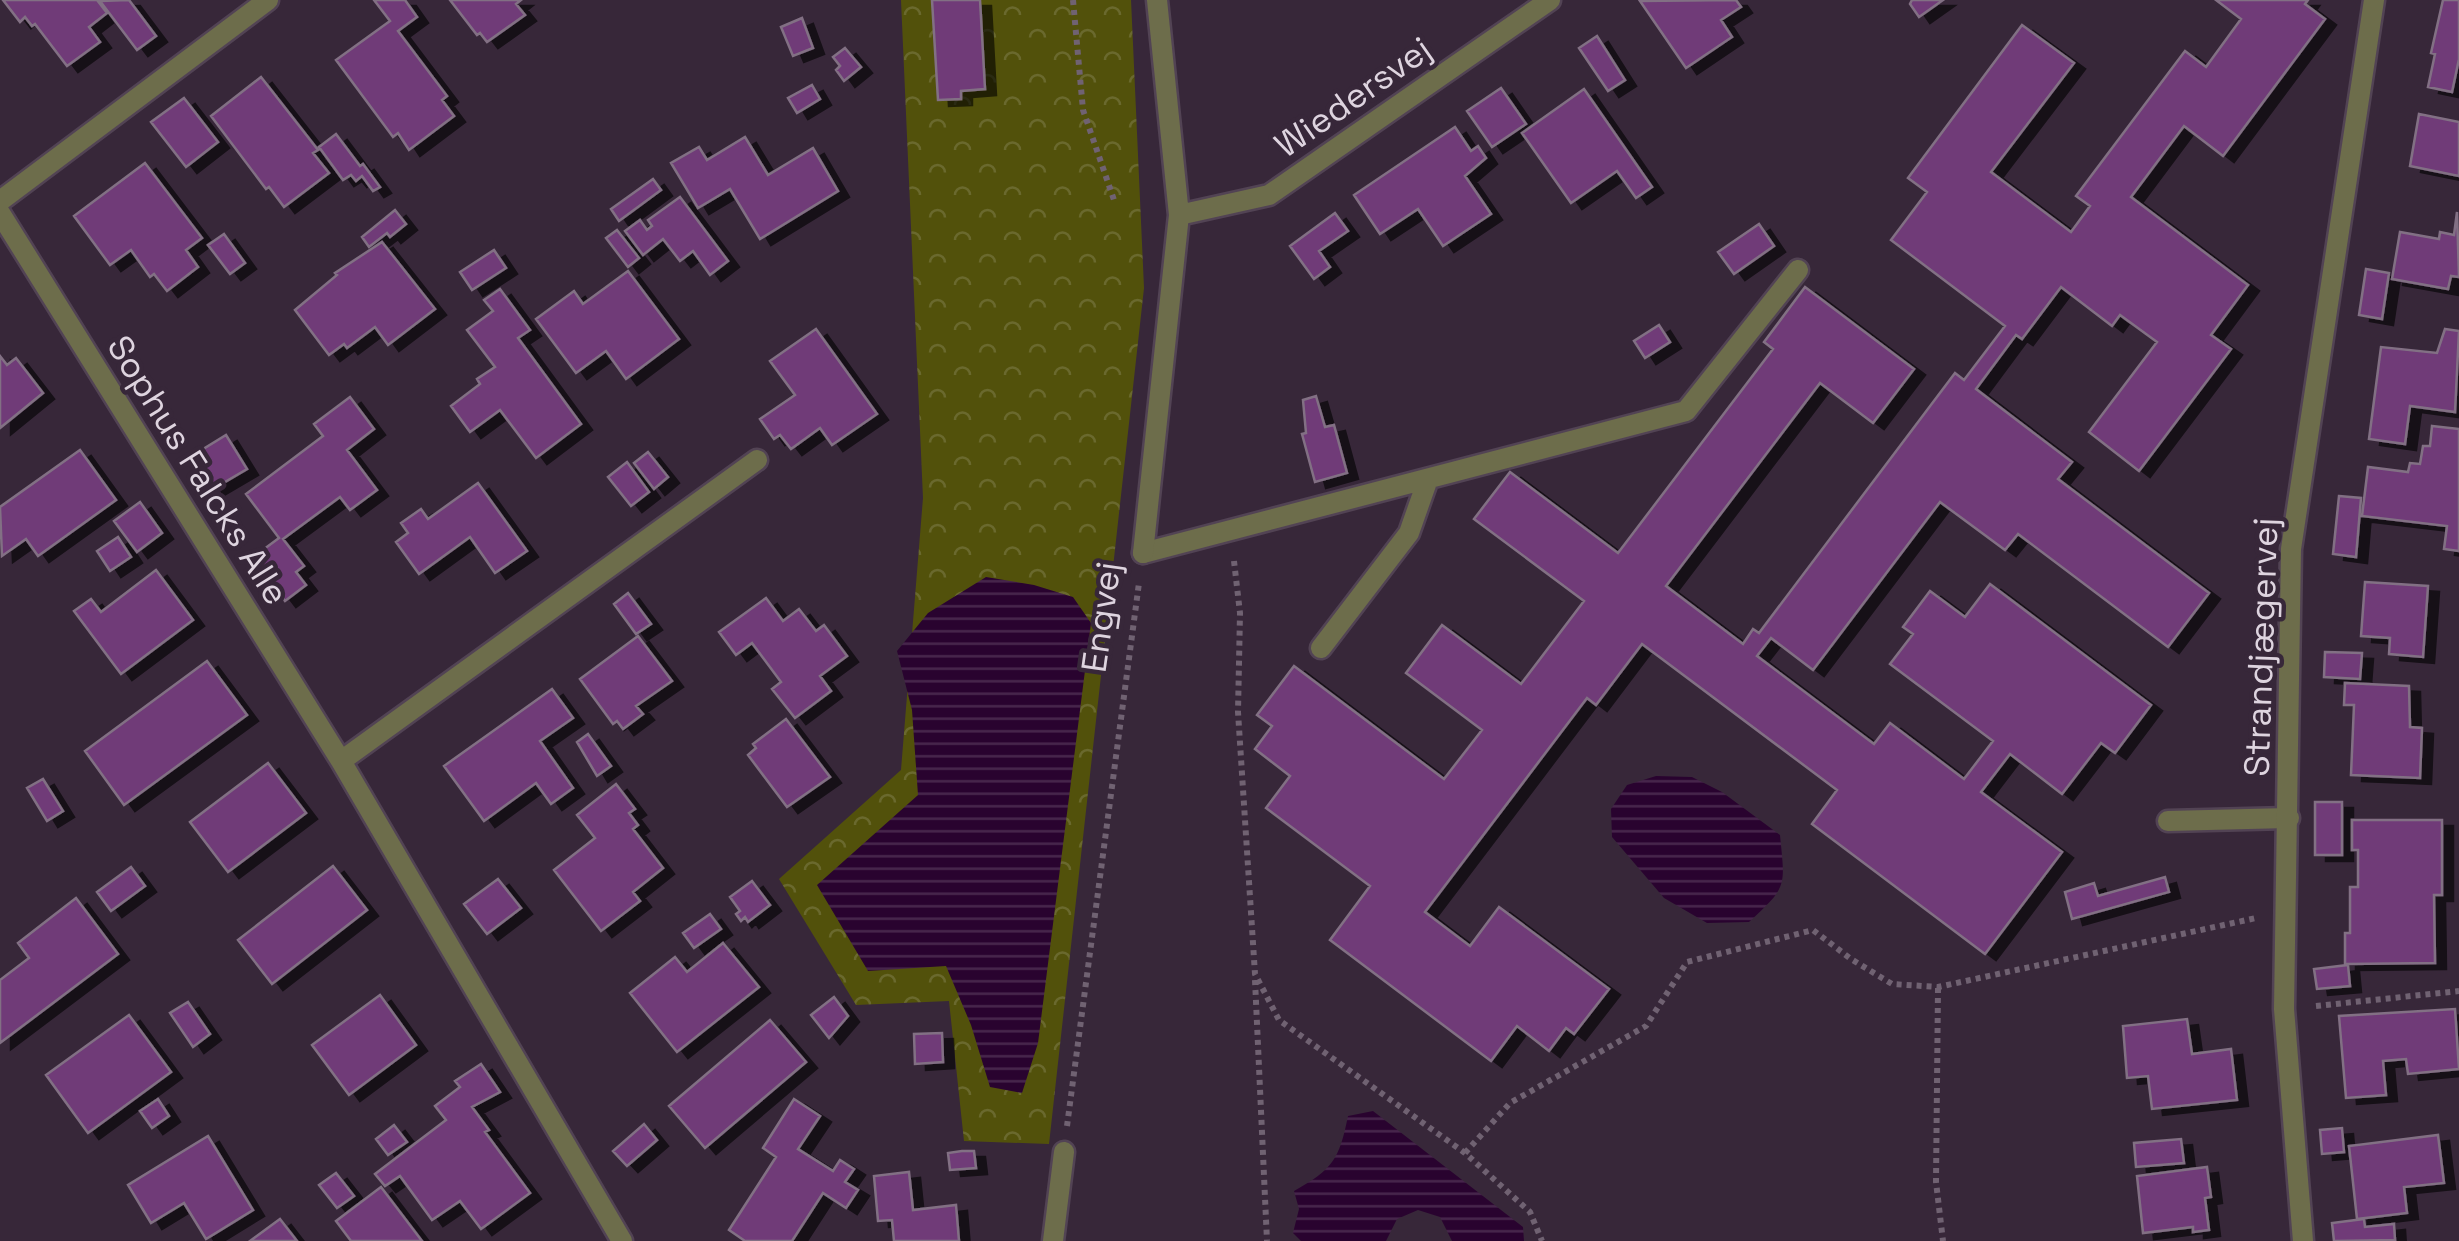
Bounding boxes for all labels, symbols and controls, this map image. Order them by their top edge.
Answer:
street label: Wiedersvej [1266,27,1440,167]
street label: Sophus Falcks Alle [97,327,299,613]
street label: Strandjægervej [2234,517,2288,777]
street label: Engvej [1071,559,1131,675]

